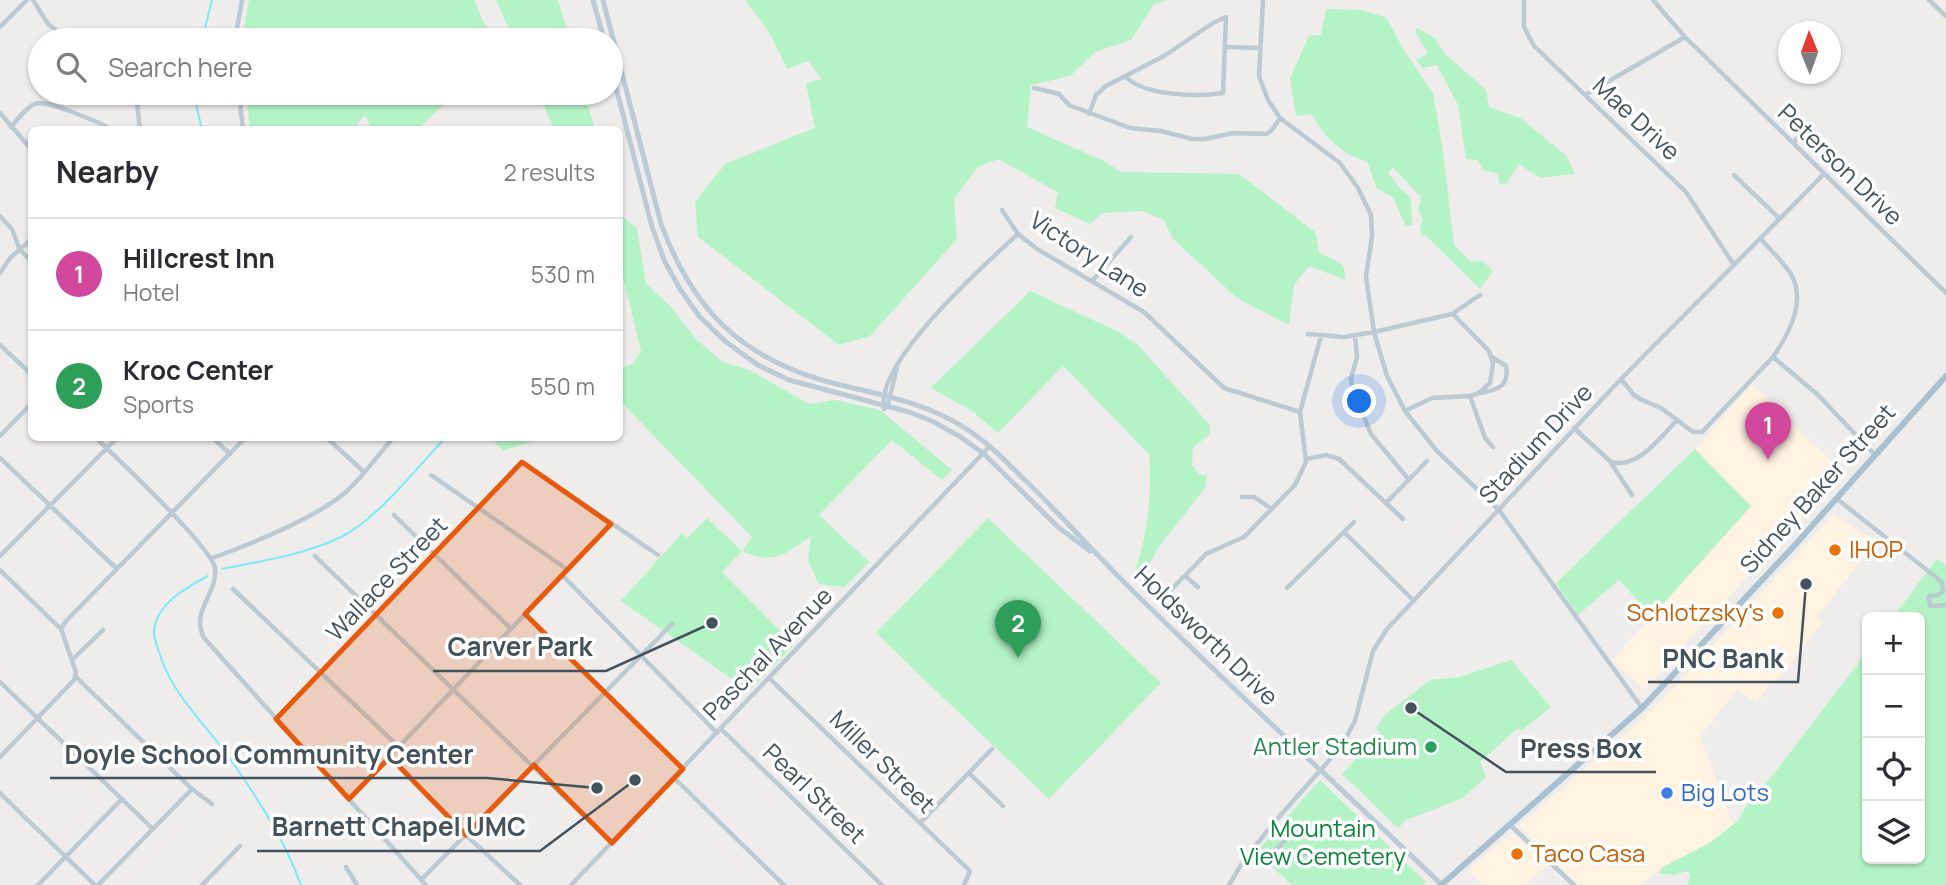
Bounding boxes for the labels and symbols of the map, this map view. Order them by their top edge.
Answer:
north arrow [1778,21,1841,84]
street label: Mae Drive [1586,69,1688,167]
street label: Peterson Drive [1771,96,1911,232]
street label: Victory Lane [1024,203,1156,305]
street label: Stadium Drive [1471,376,1599,510]
your location [1342,384,1376,418]
street label: Sidney Baker Street [1732,396,1902,580]
pin: 1 [1745,402,1791,460]
street label: Wallace Street [318,508,454,648]
place label: IHOP [1849,532,1903,565]
marker: IHOP [1827,542,1843,558]
street label: Holdsworth Drive [1128,558,1286,712]
street label: Paschal Avenue [695,579,839,727]
place label: Schlotzsky's [1627,595,1764,628]
pin: 2 [995,600,1041,658]
marker: Schlotzsky's [1770,605,1786,621]
callout: Carver Park [433,624,606,671]
text: Carver Park [447,628,594,664]
callout: PNC Bank [1648,635,1798,682]
text: PNC Bank [1662,640,1785,676]
street label: Miller Street [823,702,943,820]
callout: Press Box [1506,725,1656,772]
place label: Antler Stadium [1253,729,1417,762]
text: Press Box [1520,730,1643,766]
callout: Doyle School Community Center [50,731,487,778]
text: Doyle School Community Center [64,736,474,772]
street label: Pearl Street [756,736,874,850]
marker: Antler Stadium [1423,739,1439,755]
place label: Big Lots [1681,775,1769,808]
marker: Big Lots [1659,785,1675,801]
callout: Barnett Chapel UMC [257,804,540,851]
text: Barnett Chapel UMC [272,808,526,844]
park label: Mountain View Cemetery [1240,811,1406,872]
place label: Taco Casa [1531,836,1645,869]
marker: Taco Casa [1509,846,1525,862]

